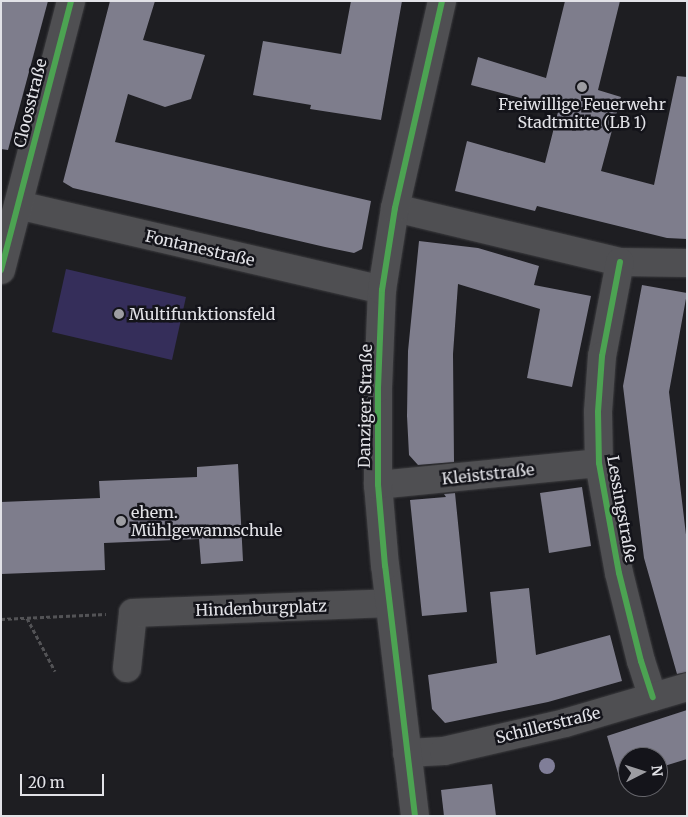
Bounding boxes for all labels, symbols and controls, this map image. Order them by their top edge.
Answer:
street label: Cloosstraße [10,57,50,149]
marker: Freiwillige Feuerwehr Stadtmitte (LB 1) [576,81,588,93]
place label: Freiwillige Feuerwehr Stadtmitte (LB 1) [498,94,666,132]
street label: Fontanestraße [143,226,257,270]
place label: Multifunktionsfeld [129,304,275,324]
marker: Multifunktionsfeld [113,308,125,320]
street label: Danziger Straße [354,344,376,468]
street label: Lessingstraße [603,454,641,564]
street label: Kleiststraße [441,460,535,488]
place label: ehem. Mühlgewannschule [131,502,282,540]
marker: ehem. Mühlgewannschule [115,515,127,527]
street label: Hindenburgplatz [195,596,327,620]
street label: Schillerstraße [494,703,602,747]
north arrow [618,747,668,797]
scale bar [22,764,106,796]
text: N [647,764,666,777]
text: 20 m [28,773,65,792]

